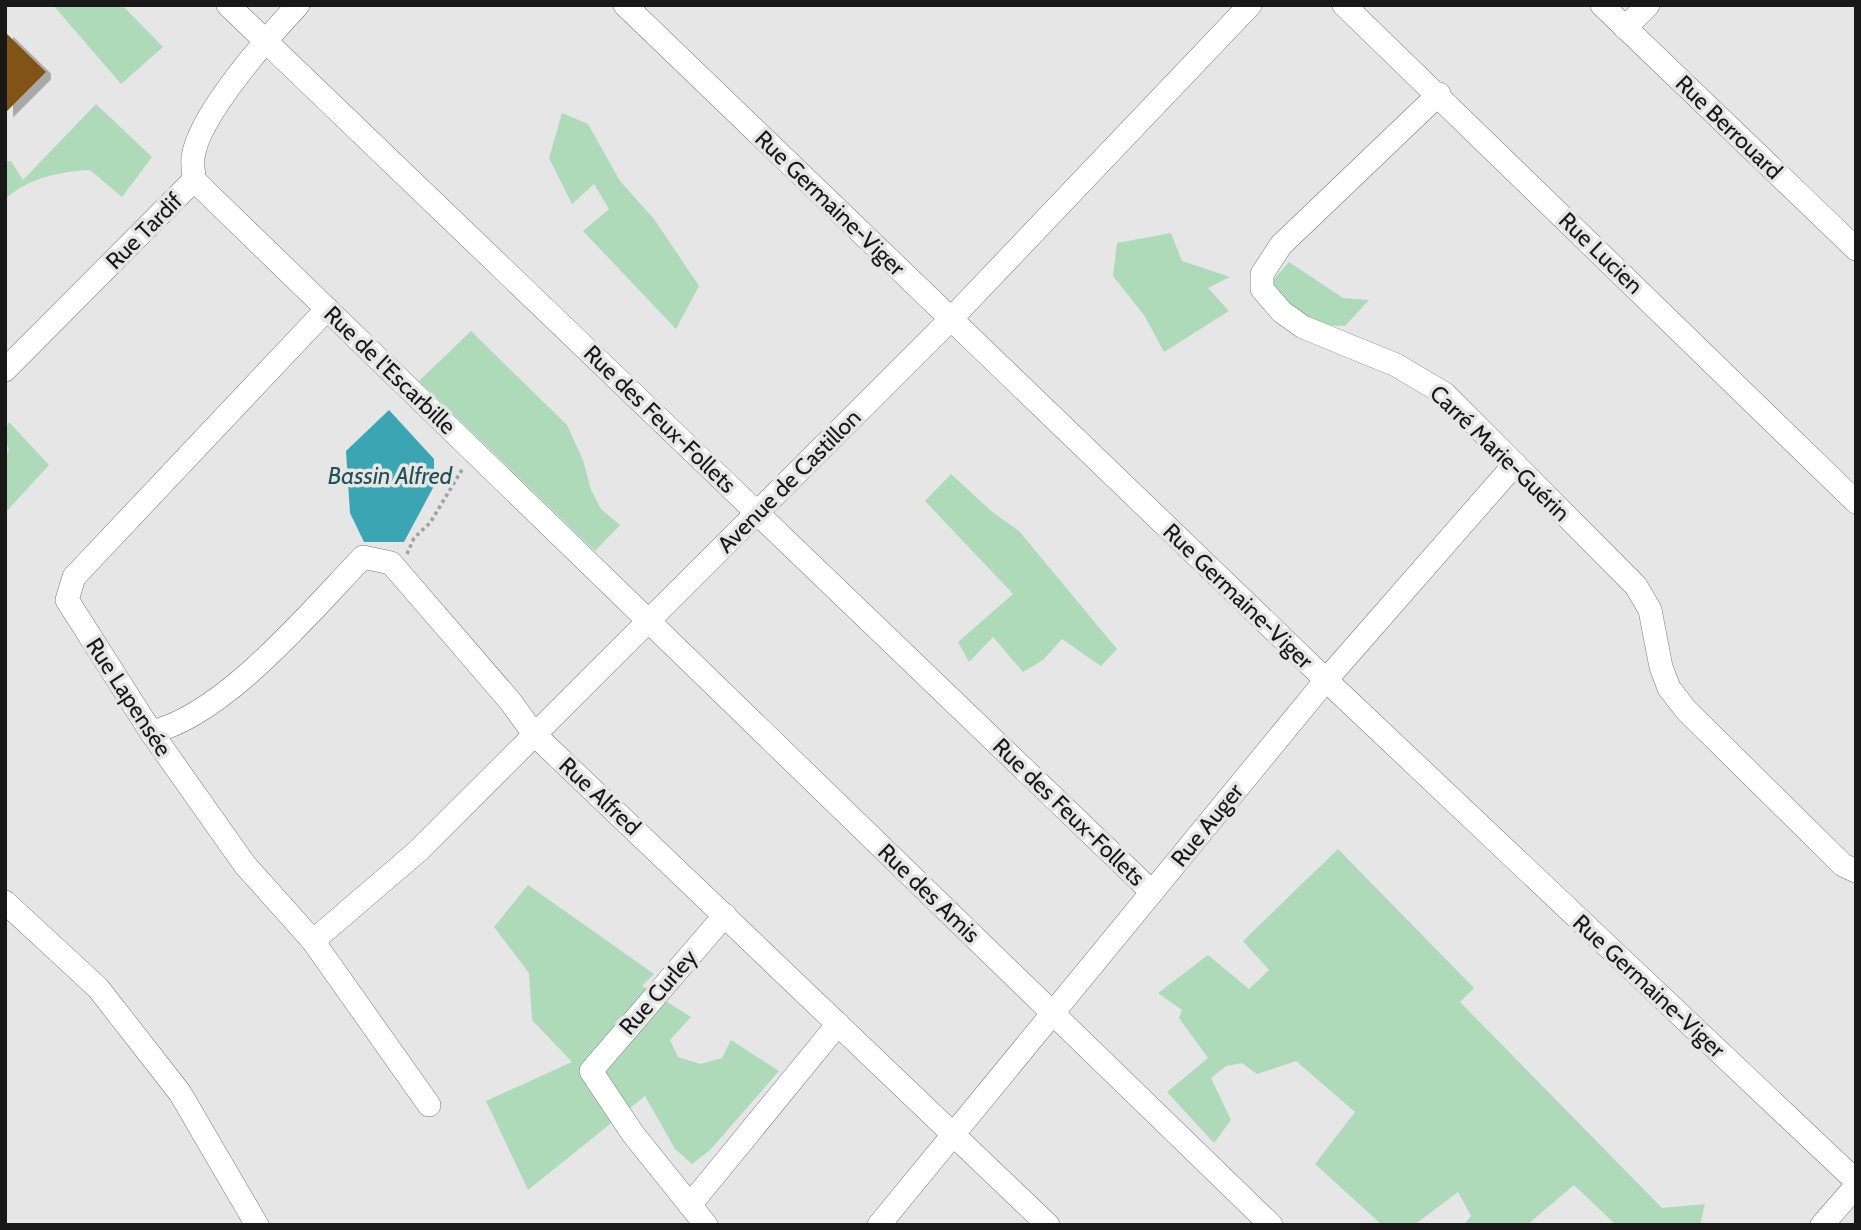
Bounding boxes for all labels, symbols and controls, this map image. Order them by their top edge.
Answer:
street label: Rue Berrouard [1670,69,1788,185]
street label: Rue Germaine-Viger [749,124,911,282]
street label: Rue Tardif [100,187,188,275]
street label: Rue Lucien [1553,206,1649,300]
street label: Rue de l'Escarbille [318,300,462,440]
street label: Rue des Feux-Follets [578,339,742,499]
street label: Carré Marie-Guérin [1424,379,1576,527]
street label: Avenue de Castillon [711,403,867,559]
water label: Bassin Alfred [328,461,453,490]
street label: Rue Germaine-Viger [1157,517,1319,675]
street label: Rue Lapensée [80,632,178,762]
street label: Rue des Feux-Follets [987,732,1151,892]
street label: Rue Alfred [553,751,647,841]
street label: Rue Auger [1165,777,1250,872]
street label: Rue des Amis [872,838,986,948]
street label: Rue Germaine-Viger [1567,908,1731,1064]
street label: Rue Curley [613,943,703,1041]

